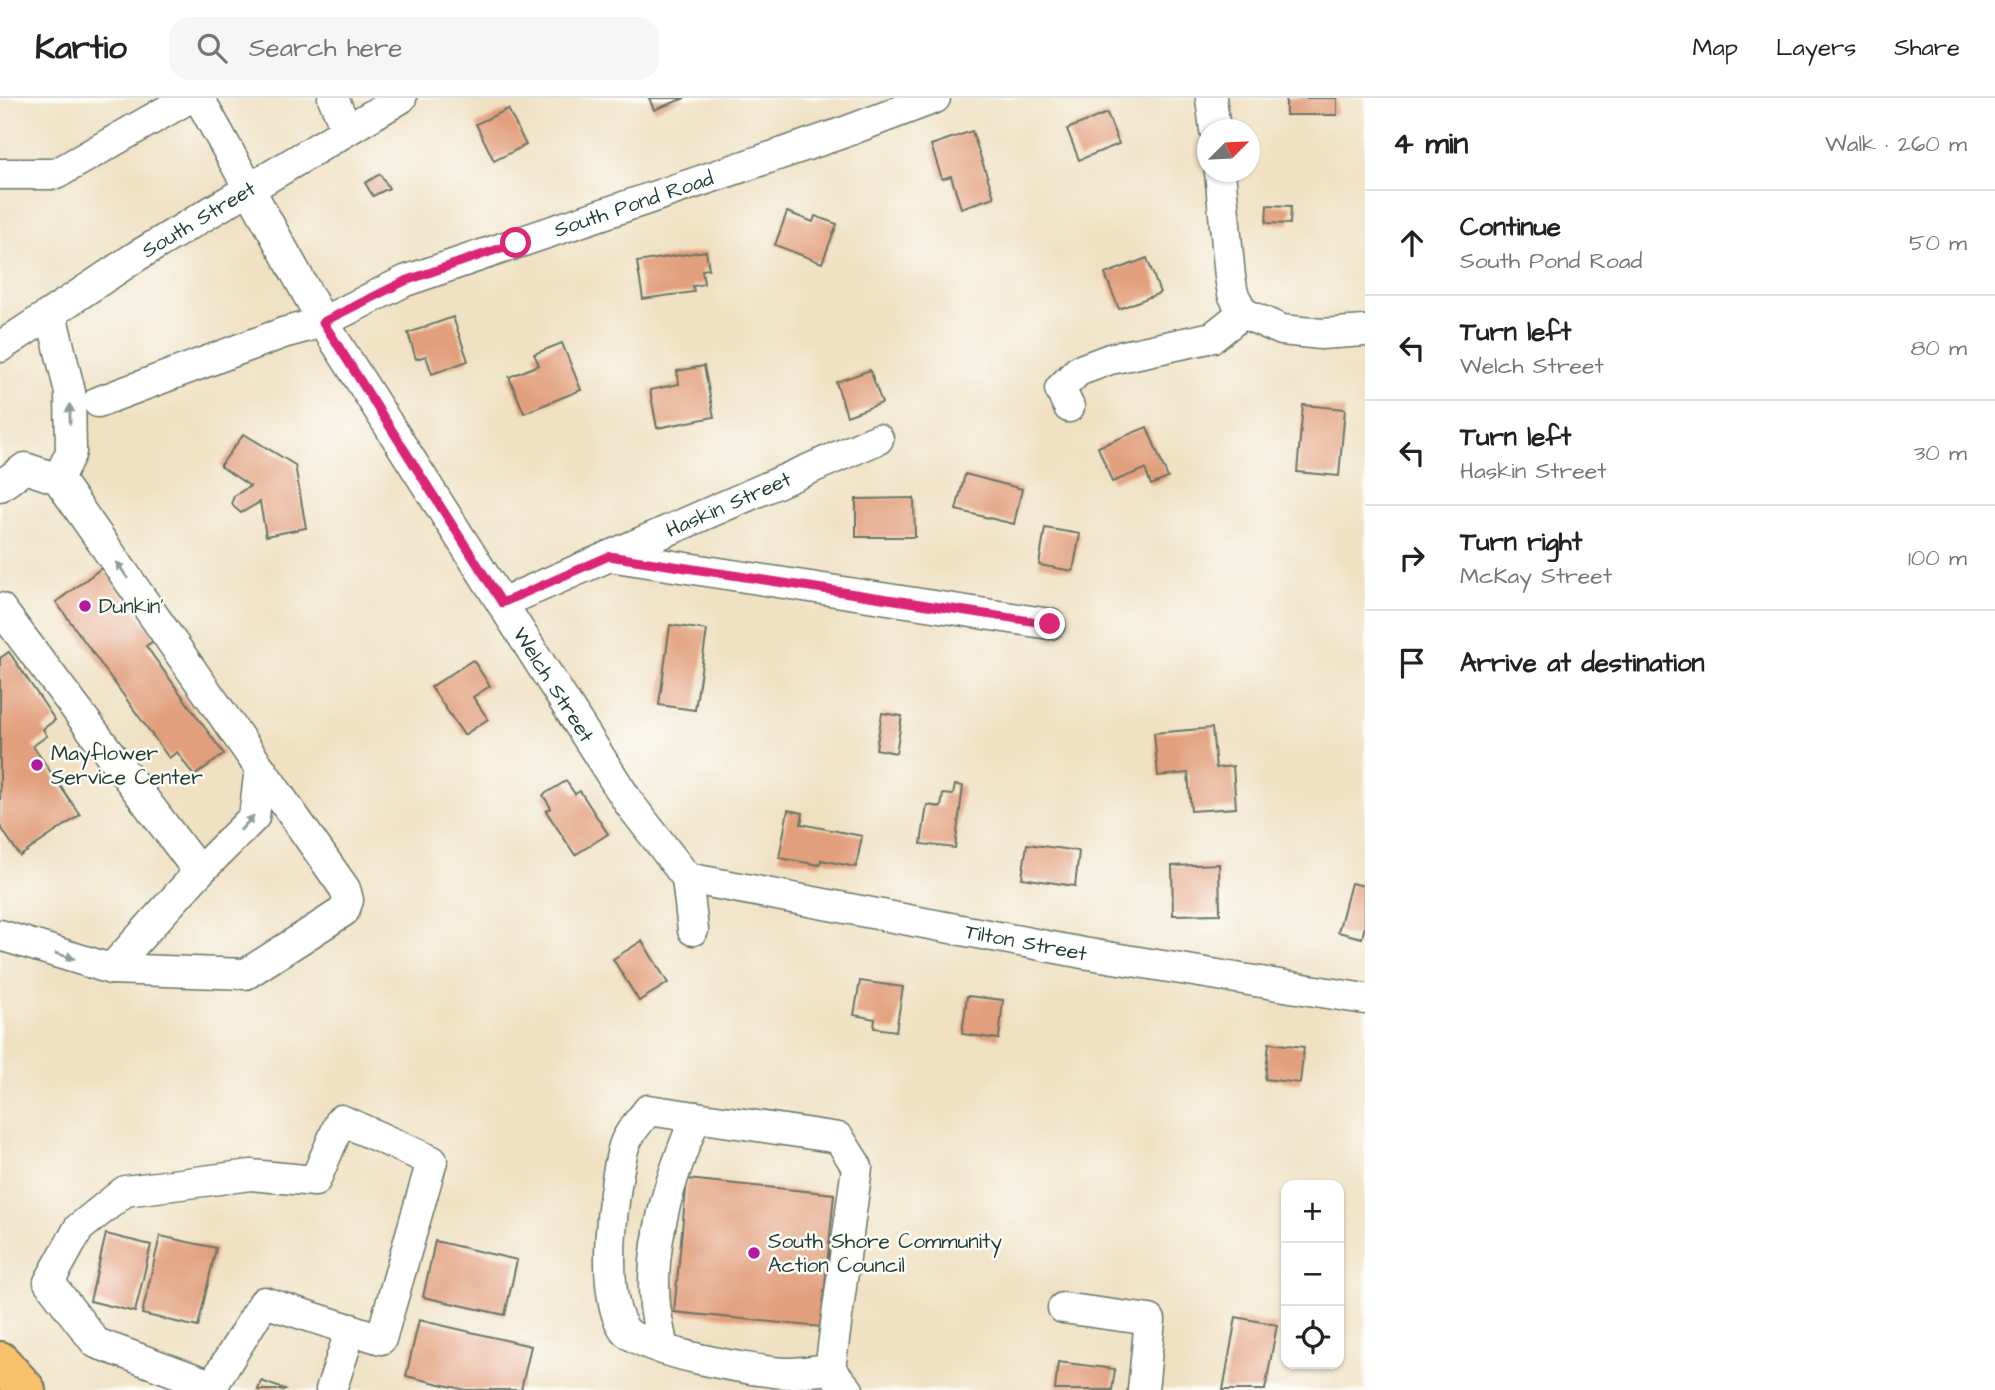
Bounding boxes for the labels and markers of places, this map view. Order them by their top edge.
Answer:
place label: Dunkin' [99,592,164,621]
marker: Dunkin' [77,598,93,614]
place label: Mayflower Service Center [51,739,203,792]
marker: Mayflower Service Center [29,757,45,773]
place label: South Shore Community Action Council [768,1227,1003,1280]
marker: South Shore Community Action Council [746,1245,762,1261]

